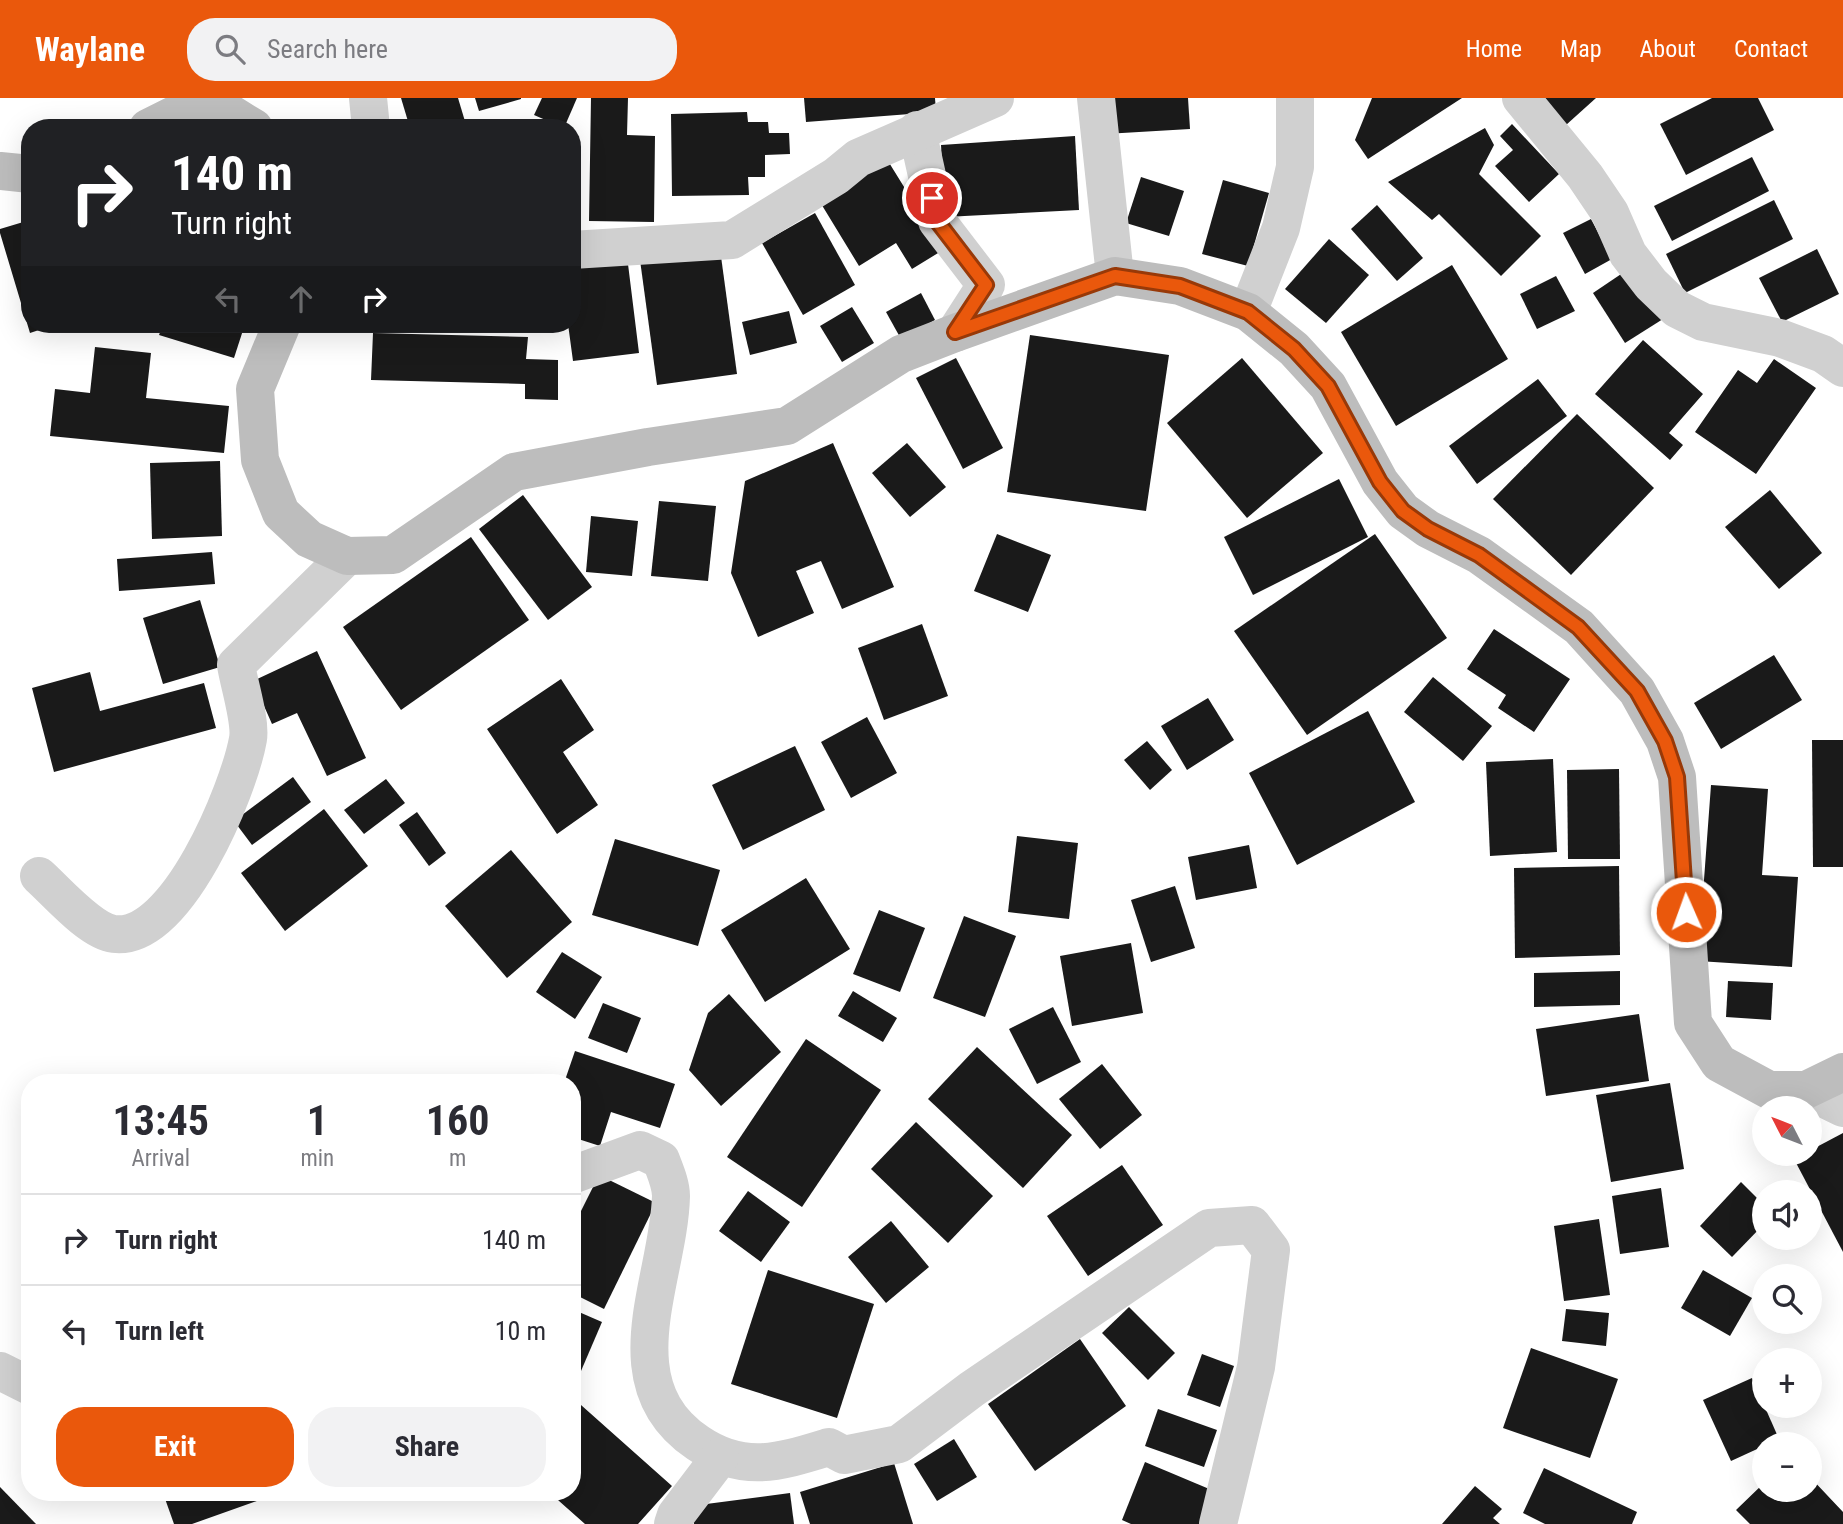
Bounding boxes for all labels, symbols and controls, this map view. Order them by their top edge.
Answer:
search box [187,18,677,81]
text: Waylane [35,30,145,69]
icon: search [211,30,249,68]
text: Search here [267,34,388,64]
text: Home [1466,35,1522,63]
text: Map [1560,35,1602,63]
text: About [1640,35,1696,63]
text: Contact [1734,35,1808,63]
text: 140 m [171,145,293,202]
icon: right [56,147,147,238]
pin [902,168,962,228]
icon: arrive [913,179,951,217]
text: Turn right [171,204,292,242]
icon: left [209,280,247,318]
icon: ahead [282,280,320,318]
icon: right [355,280,393,318]
position arrow [1649,875,1723,949]
text: 13:45 [113,1096,209,1145]
text: 1 [307,1096,328,1145]
text: 160 [426,1096,489,1145]
north arrow [1752,1096,1822,1166]
map controls [1752,1096,1822,1502]
text: Arrival [131,1145,190,1172]
text: min [300,1145,334,1172]
text: m [449,1145,466,1172]
button: sound [1752,1180,1822,1250]
icon: right [56,1221,94,1259]
text: Turn right [115,1225,217,1255]
text: 140 m [482,1225,546,1255]
button: search [1752,1264,1822,1334]
icon: left [56,1312,94,1350]
text: Turn left [115,1316,204,1346]
text: 10 m [495,1316,546,1346]
button: + [1752,1348,1822,1418]
button: Exit [56,1407,294,1487]
button: Share [308,1407,546,1487]
button: − [1752,1432,1822,1502]

